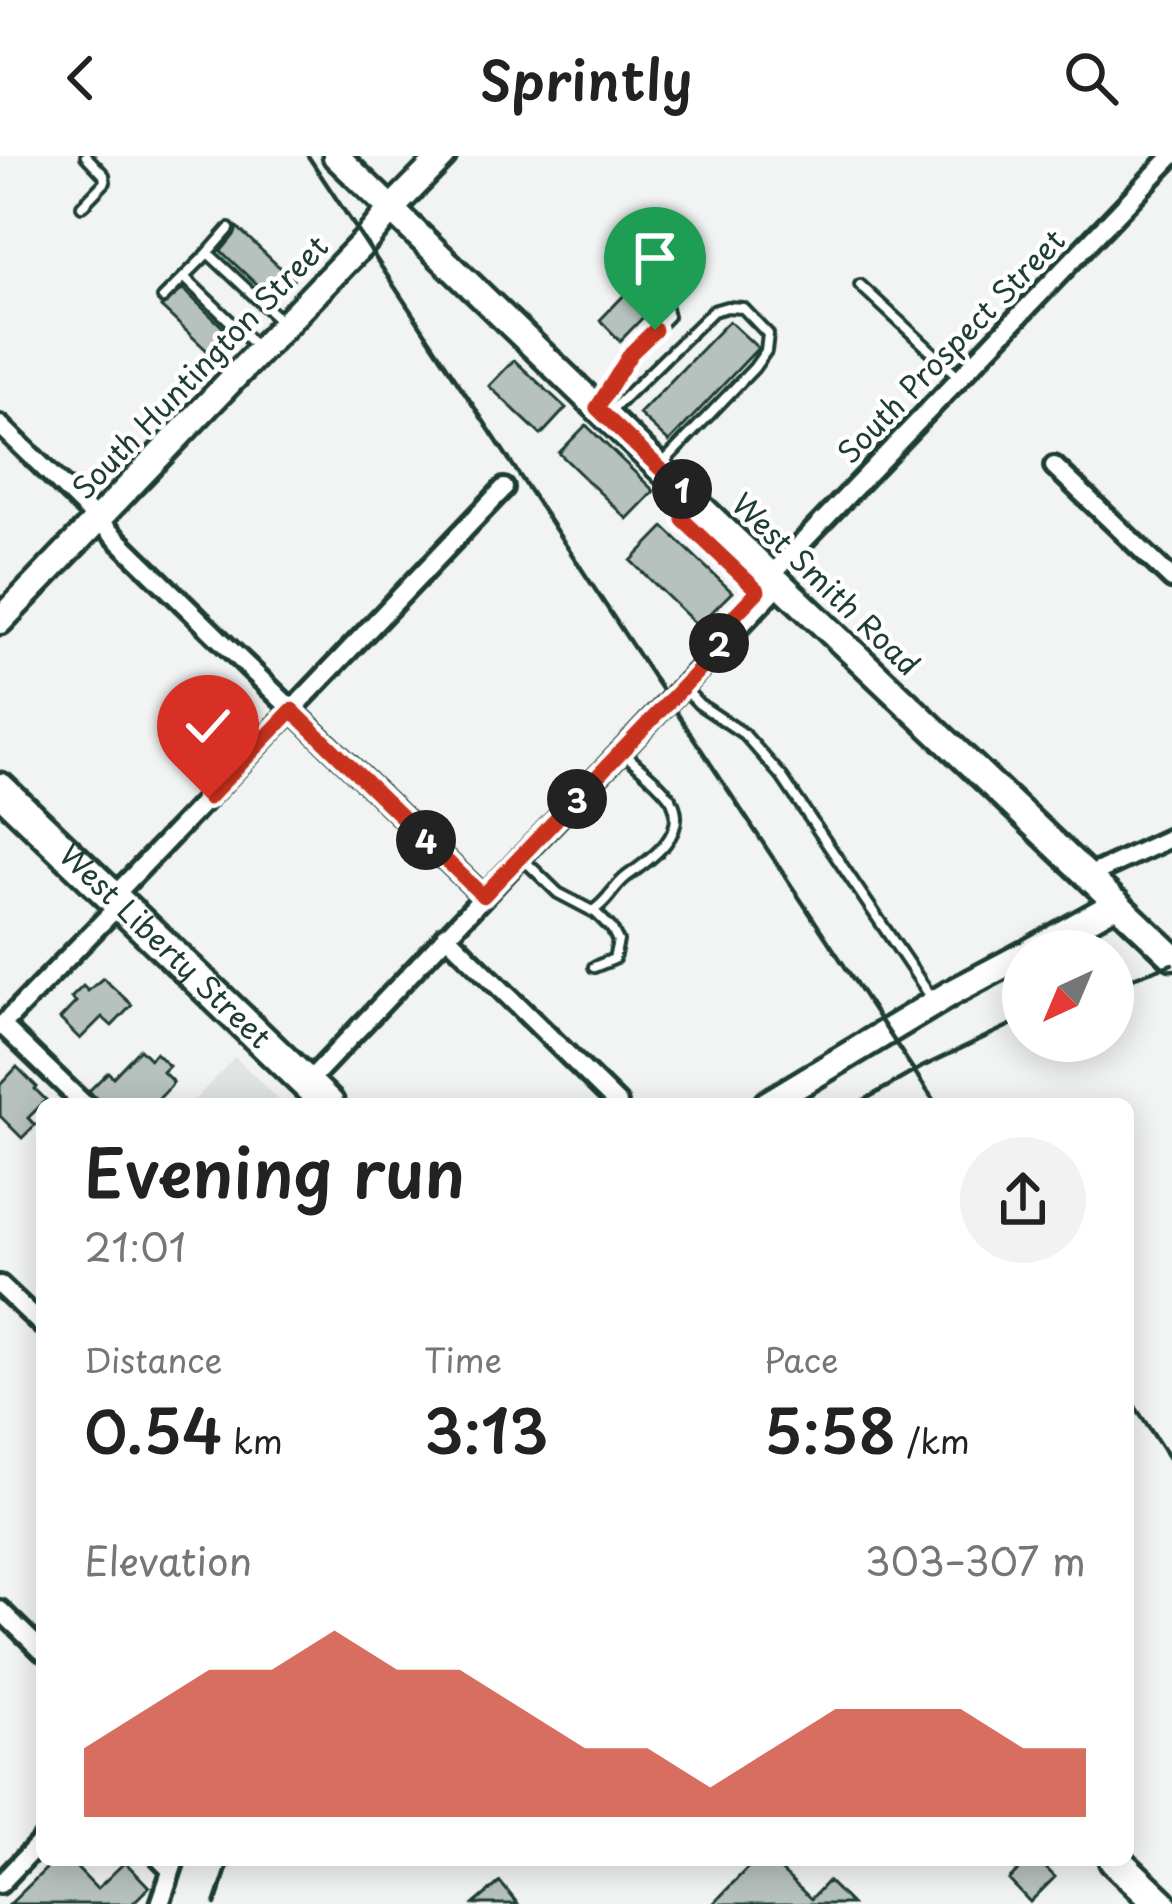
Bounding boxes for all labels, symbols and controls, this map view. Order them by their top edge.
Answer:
text: Sprintly [479,38,693,119]
icon: back [48,45,114,111]
icon: search [1058,45,1124,111]
pin [604,207,706,330]
street label: South Prospect Street [826,218,1074,473]
street label: South Huntington Street [61,224,338,508]
icon: arrive [622,225,688,291]
pin: 1 [652,459,712,519]
text: 1 [674,464,690,514]
street label: West Smith Road [722,481,931,685]
pin: 2 [689,613,749,673]
text: 2 [707,618,731,668]
pin [157,675,259,798]
icon: check [175,693,241,759]
pin: 3 [547,769,607,829]
text: 3 [566,774,588,824]
pin: 4 [396,810,456,870]
text: 4 [415,815,437,865]
street label: West Liberty Street [50,832,282,1058]
north arrow [1002,930,1134,1062]
map controls [1002,930,1134,1062]
text: Evening run [84,1121,465,1220]
button: share [960,1137,1086,1263]
text: 21:01 [84,1216,186,1275]
text: Distance [84,1334,222,1384]
text: Time [424,1334,502,1384]
text: Pace [764,1334,838,1384]
text: 0.54 [84,1384,222,1474]
text: 3:13 [424,1384,548,1474]
text: 5:58 [764,1384,896,1474]
text: km [222,1415,283,1465]
text: /km [896,1415,970,1465]
text: Elevation [84,1530,252,1589]
text: 303–307 m [865,1530,1086,1589]

